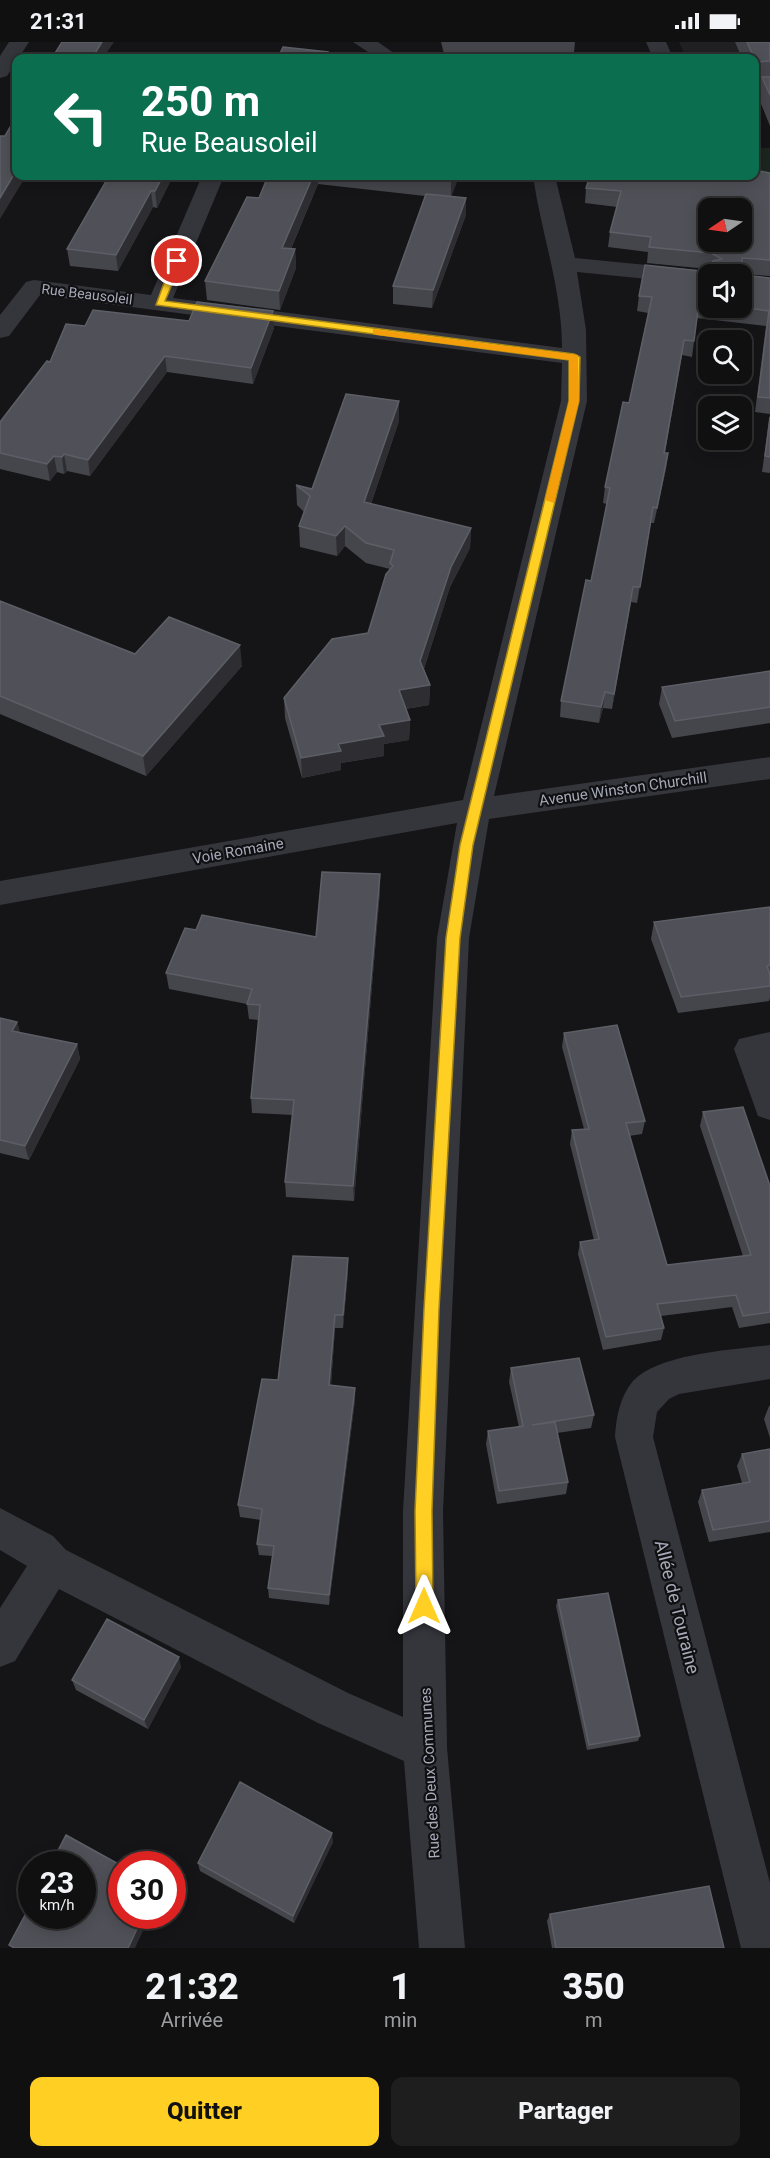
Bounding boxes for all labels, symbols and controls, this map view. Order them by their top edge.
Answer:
text: 21:31 [30,9,87,34]
text: 250 m [141,77,260,126]
icon: left [42,78,120,156]
text: Rue Beausoleil [141,127,318,159]
north arrow [698,198,752,252]
map controls [698,198,752,450]
pin [151,235,202,286]
icon: arrive [160,244,193,277]
button: sound [698,264,752,318]
street label: Rue Beausoleil [41,280,133,308]
button: search [698,330,752,384]
button: layers [698,396,752,450]
street label: Avenue Winston Churchill [538,768,708,810]
street label: Voie Romaine [191,834,285,868]
street label: Allée de Touraine [651,1538,704,1676]
position arrow [392,1574,456,1638]
street label: Rue des Deux Communes [417,1687,443,1859]
speed limit sign: 30 [108,1851,186,1929]
text: 23 [40,1865,74,1900]
text: km/h [39,1896,75,1914]
text: 21:32 [145,1966,239,2008]
text: 1 [390,1966,411,2008]
text: 350 [563,1966,625,2008]
text: Arrivée [161,2008,223,2032]
text: min [384,2008,417,2032]
text: m [585,2008,602,2032]
button: Quitter [30,2077,379,2146]
button: Partager [391,2077,740,2146]

